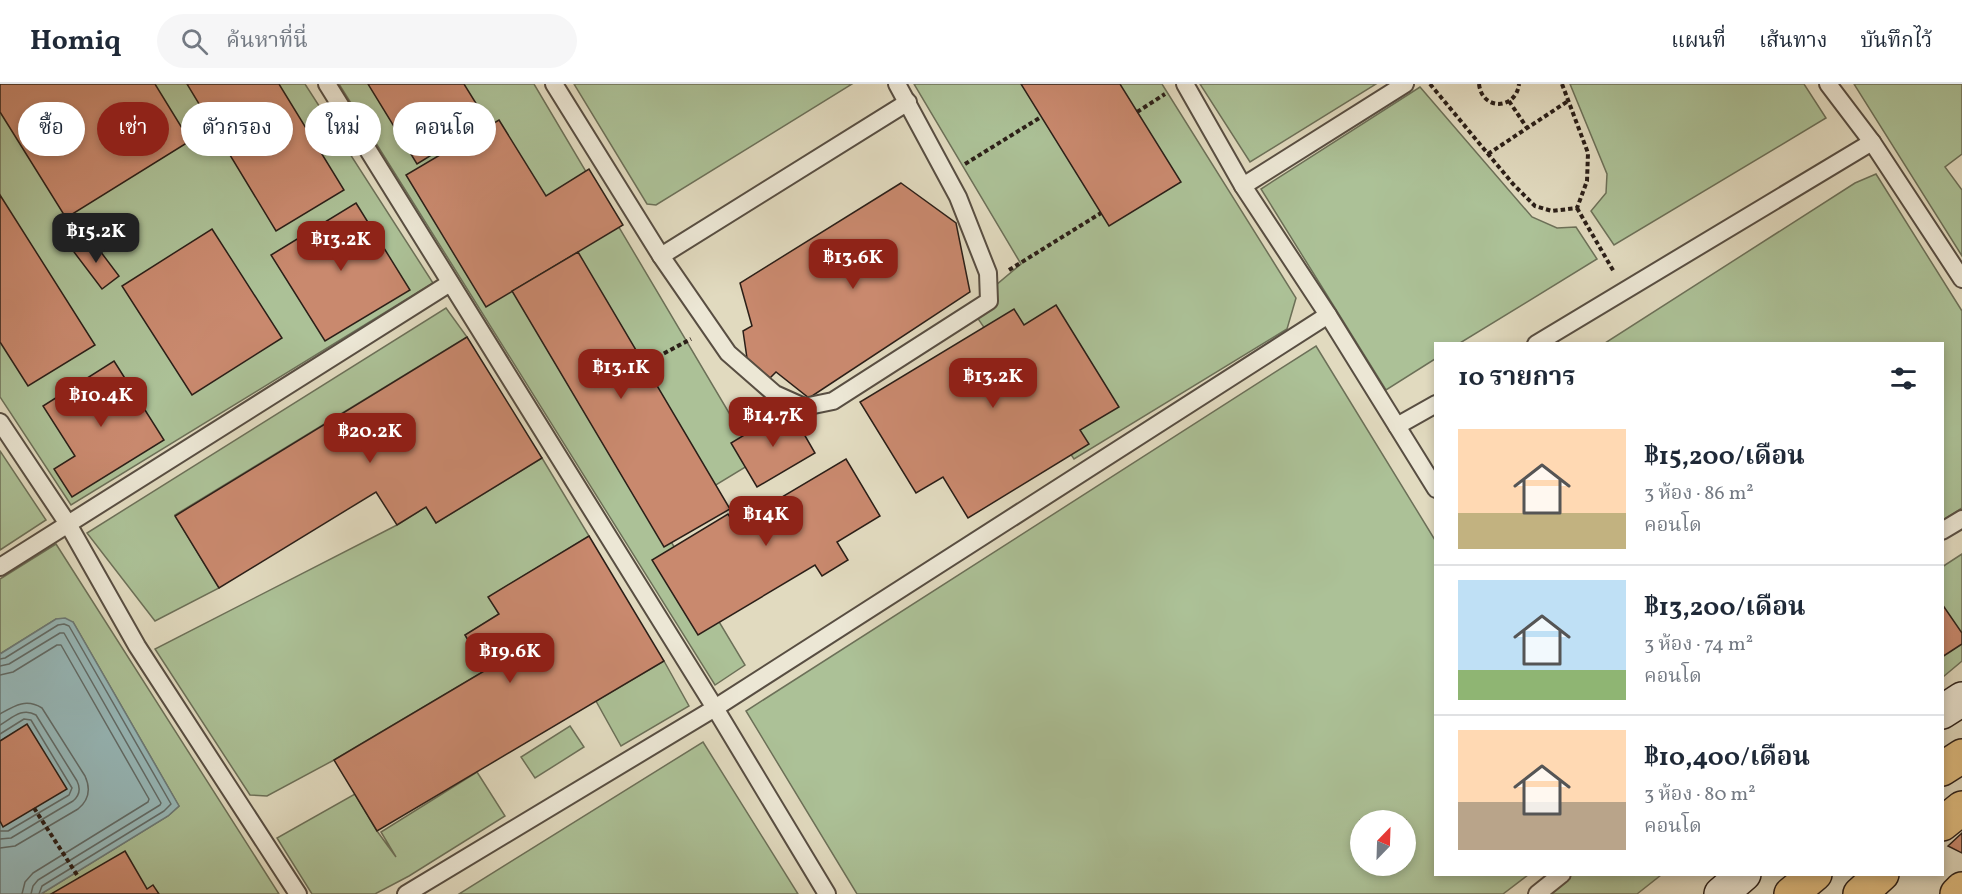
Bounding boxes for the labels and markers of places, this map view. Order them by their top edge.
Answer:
pin: ฿15.2K [47,213,145,264]
pin: ฿13.2K [292,221,390,272]
pin: ฿13.6K [804,239,902,290]
pin: ฿13.1K [572,349,670,400]
pin: ฿13.2K [944,358,1042,409]
pin: ฿10.4K [52,377,150,428]
pin: ฿14.7K [724,397,822,448]
pin: ฿20.2K [321,413,419,464]
pin: ฿14K [730,496,802,547]
pin: ฿19.6K [461,633,559,684]

